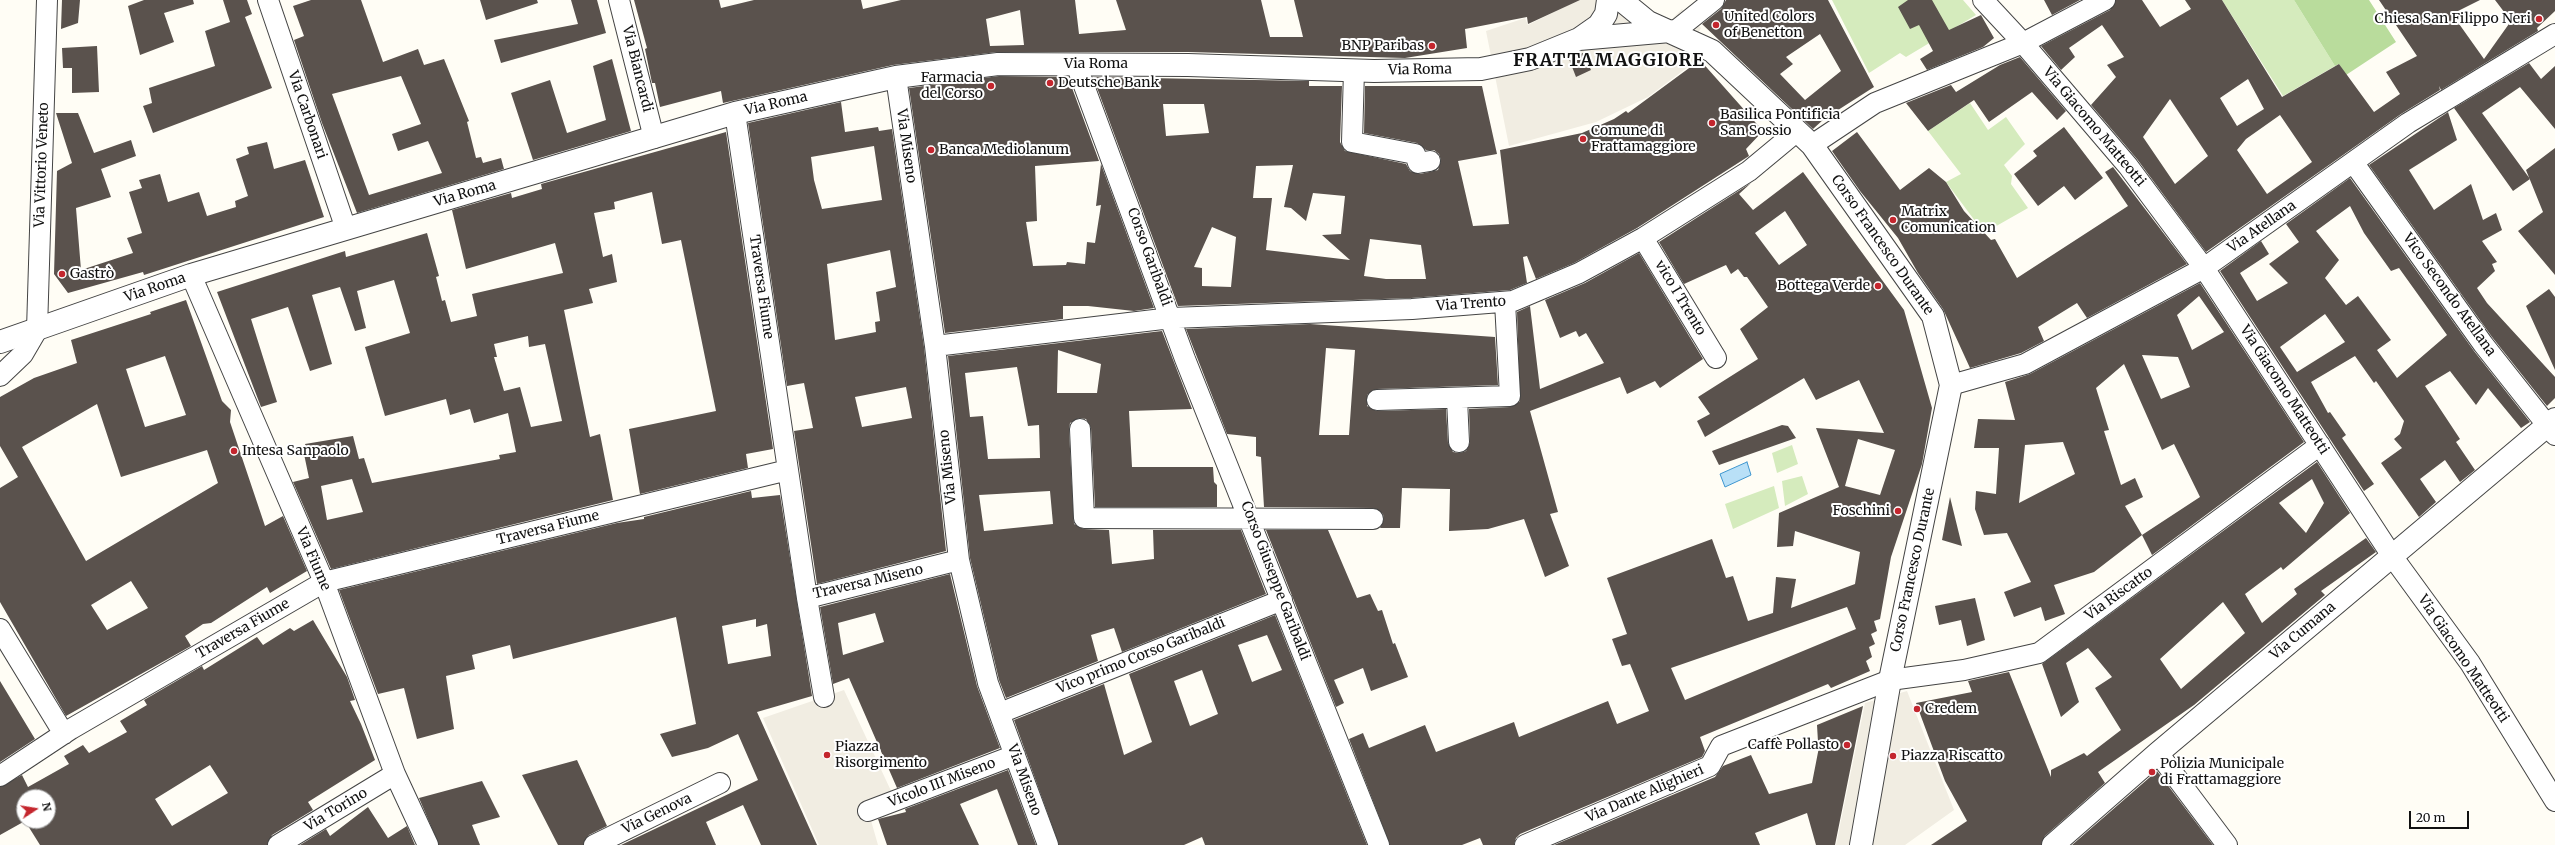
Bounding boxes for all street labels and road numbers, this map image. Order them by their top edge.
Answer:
street label: Via Biancardi [618,24,656,114]
street label: Via Roma [1064,56,1128,72]
street label: Via Roma [1388,61,1452,79]
street label: Via Giacomo Matteotti [2039,64,2149,190]
street label: Via Carbonari [284,69,330,161]
street label: Via Roma [743,89,809,119]
street label: Via Vittorio Veneto [31,102,53,228]
street label: Via Miseno [892,108,920,184]
street label: Corso Francesco Durante [1827,172,1937,318]
street label: Via Roma [432,177,498,211]
street label: Via Atellana [2225,197,2299,257]
street label: Corso Garibaldi [1123,206,1175,308]
street label: Vico Secondo Atellana [2399,230,2499,360]
street label: Traversa Fiume [745,234,777,340]
street label: vico I Trento [1651,257,1709,339]
street label: Via Roma [122,270,188,306]
street label: Via Trento [1436,293,1506,315]
street label: Via Giacomo Matteotti [2236,322,2332,458]
street label: Via Miseno [936,429,960,505]
street label: Corso Francesco Durante [1887,487,1939,653]
street label: Corso Giuseppe Garibaldi [1237,499,1313,663]
street label: Traversa Fiume [495,507,601,549]
street label: Via Fiume [292,525,334,593]
street label: Traversa Miseno [811,561,925,603]
street label: Via Riscatto [2082,564,2156,624]
street label: Via Giacomo Matteotti [2414,592,2512,726]
street label: Traversa Fiume [193,595,293,663]
street label: Via Cumana [2267,599,2339,663]
street label: Vico primo Corso Garibaldi [1054,614,1228,698]
street label: Via Miseno [1003,742,1045,818]
street label: Vicolo III Miseno [886,755,998,811]
street label: Via Dante Alighieri [1583,762,1707,826]
street label: Via Torino [302,785,370,835]
street label: Via Genova [620,790,694,838]

